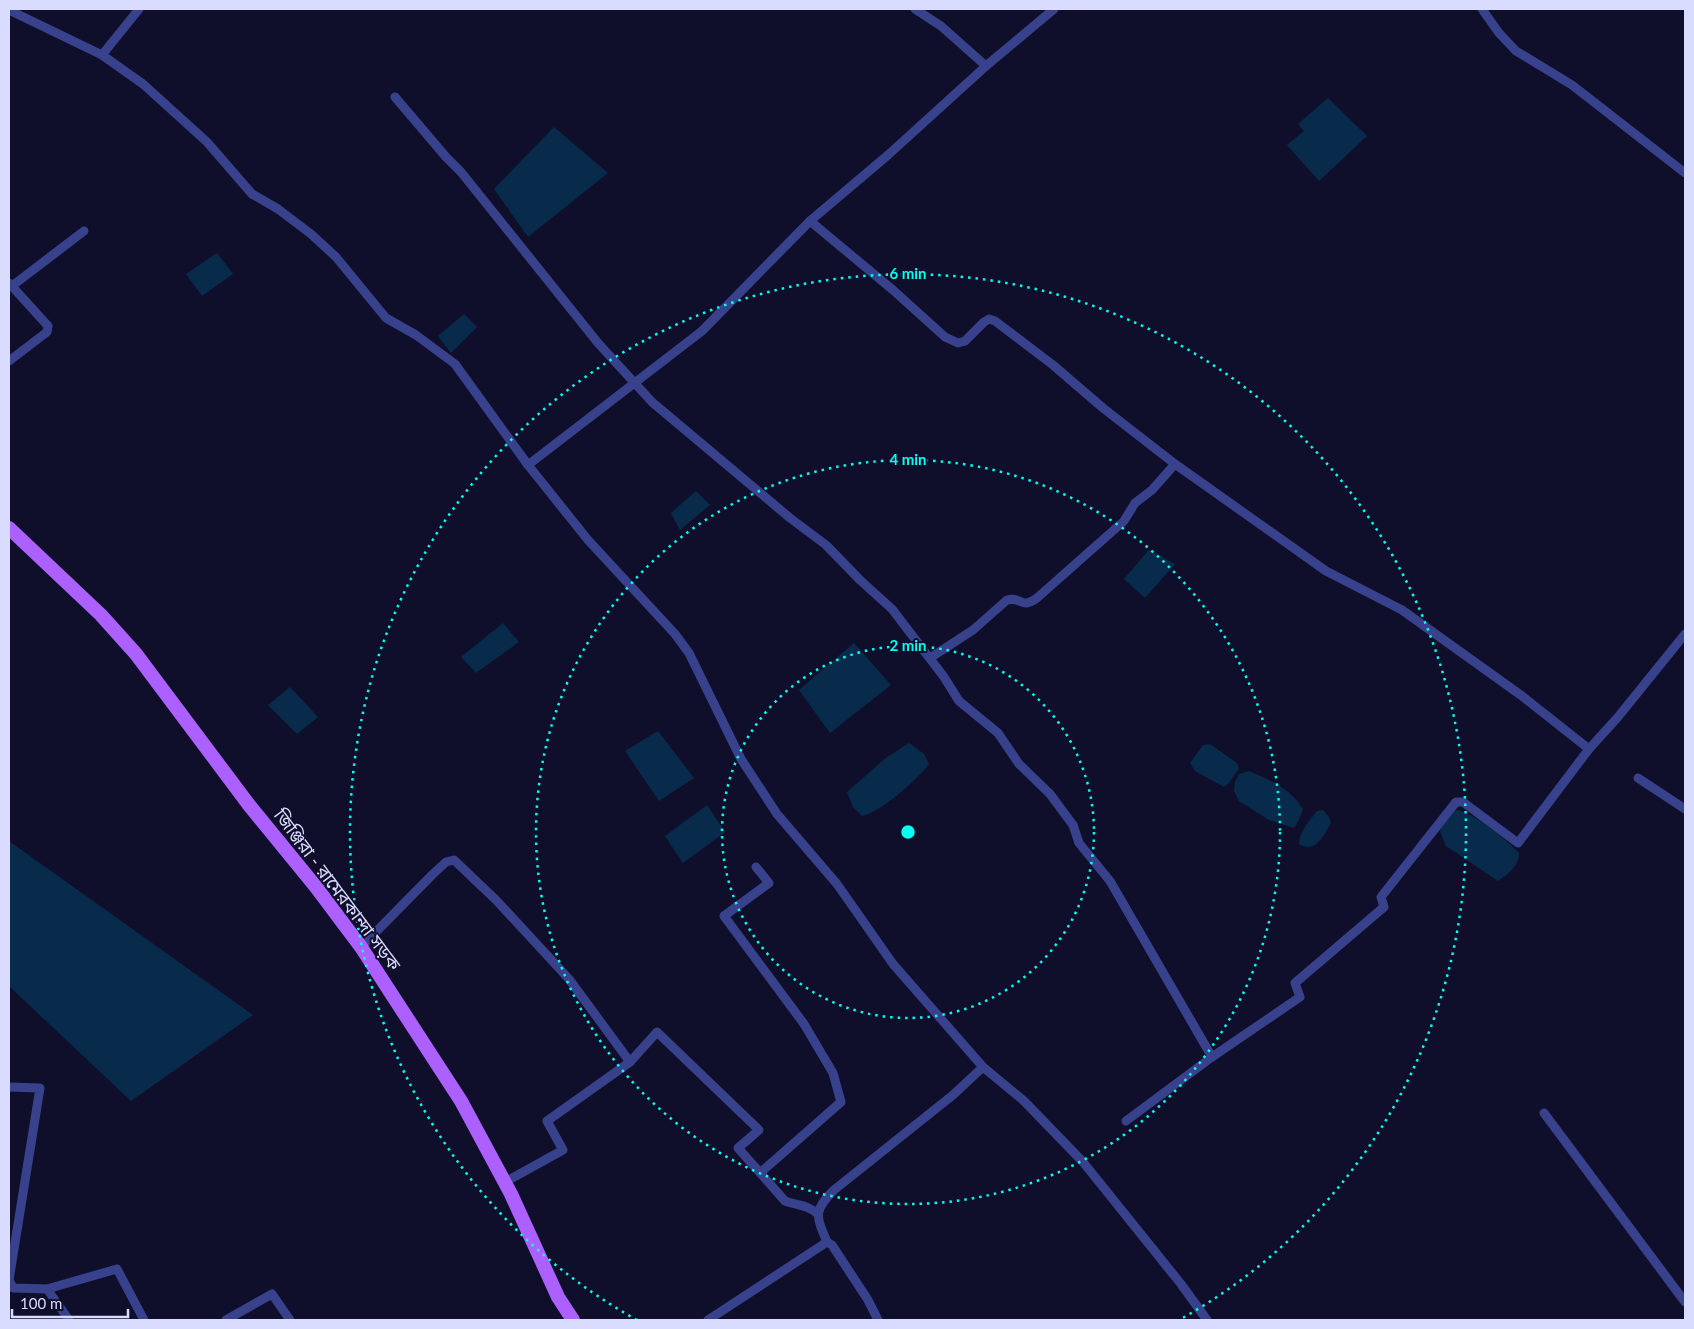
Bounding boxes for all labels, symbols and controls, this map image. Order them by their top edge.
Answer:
text: 6 min [889,264,927,282]
text: 4 min [889,450,927,468]
text: 2 min [889,636,927,654]
street label: জিঞ্জিরা - রামেরকান্দা সড়ক [269,803,406,975]
centre of rings [899,823,917,841]
scale bar [12,1286,129,1318]
text: 100 m [20,1294,62,1312]

